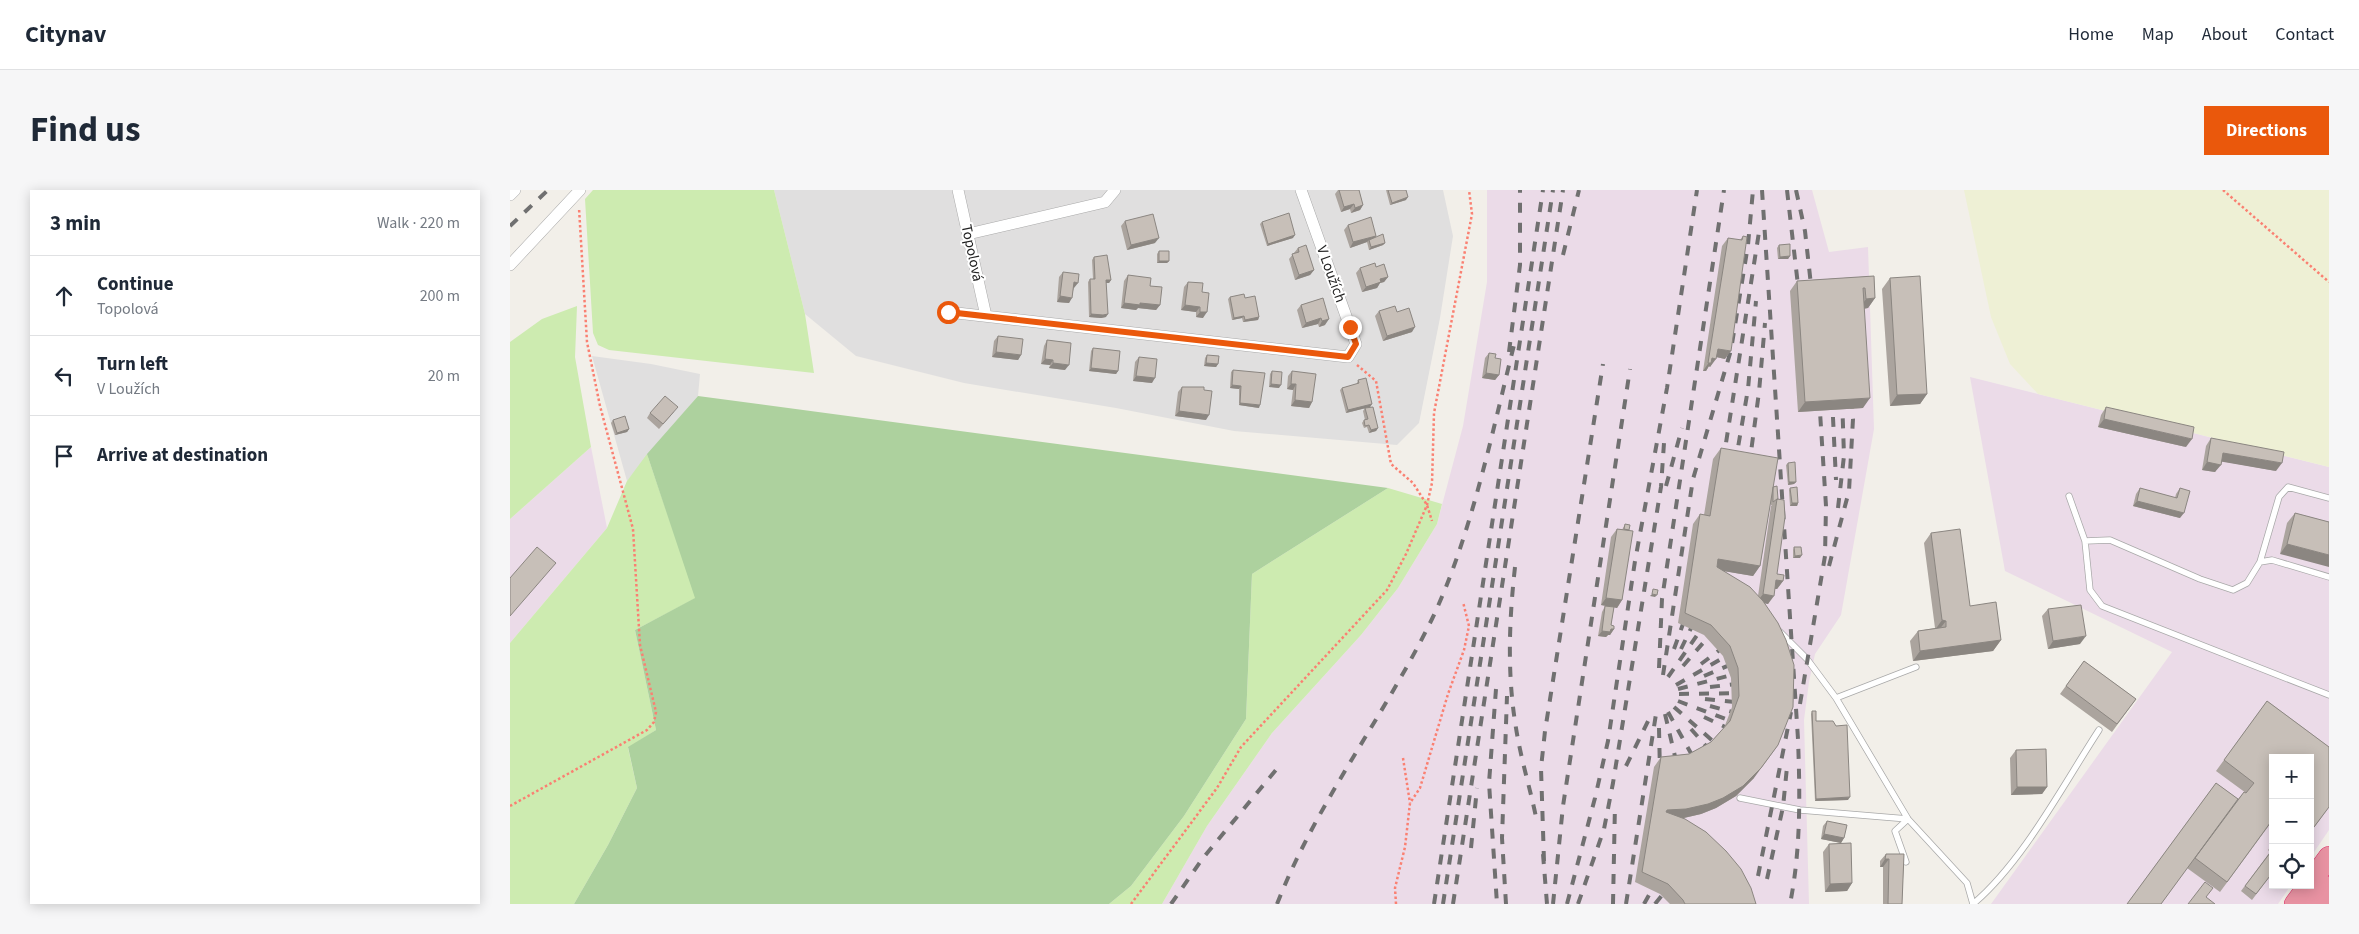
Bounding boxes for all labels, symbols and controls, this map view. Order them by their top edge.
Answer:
text: Citynav [25,17,106,52]
text: Home [2068,22,2114,47]
text: Map [2142,22,2174,47]
text: About [2202,22,2247,47]
text: Contact [2275,22,2334,47]
text: Find us [30,105,140,155]
button: Directions [2204,106,2329,155]
text: 3 min [50,208,101,238]
text: Walk · 220 m [377,212,460,234]
street label: Topolová [956,223,988,283]
street label: V Loužích [1311,243,1351,305]
text: Continue [97,271,174,298]
icon: ahead [50,282,78,310]
text: 200 m [420,285,460,307]
text: Topolová [97,298,159,320]
route start [937,301,960,324]
route end [1339,316,1362,339]
text: Turn left [97,351,168,378]
icon: left [50,362,78,390]
text: 20 m [428,365,460,387]
text: V Loužích [97,378,160,400]
icon: arrive [50,442,78,470]
text: Arrive at destination [97,442,268,469]
map controls [2269,754,2314,889]
button: + [2269,754,2314,799]
button: − [2269,799,2314,844]
button: locate [2269,844,2314,889]

